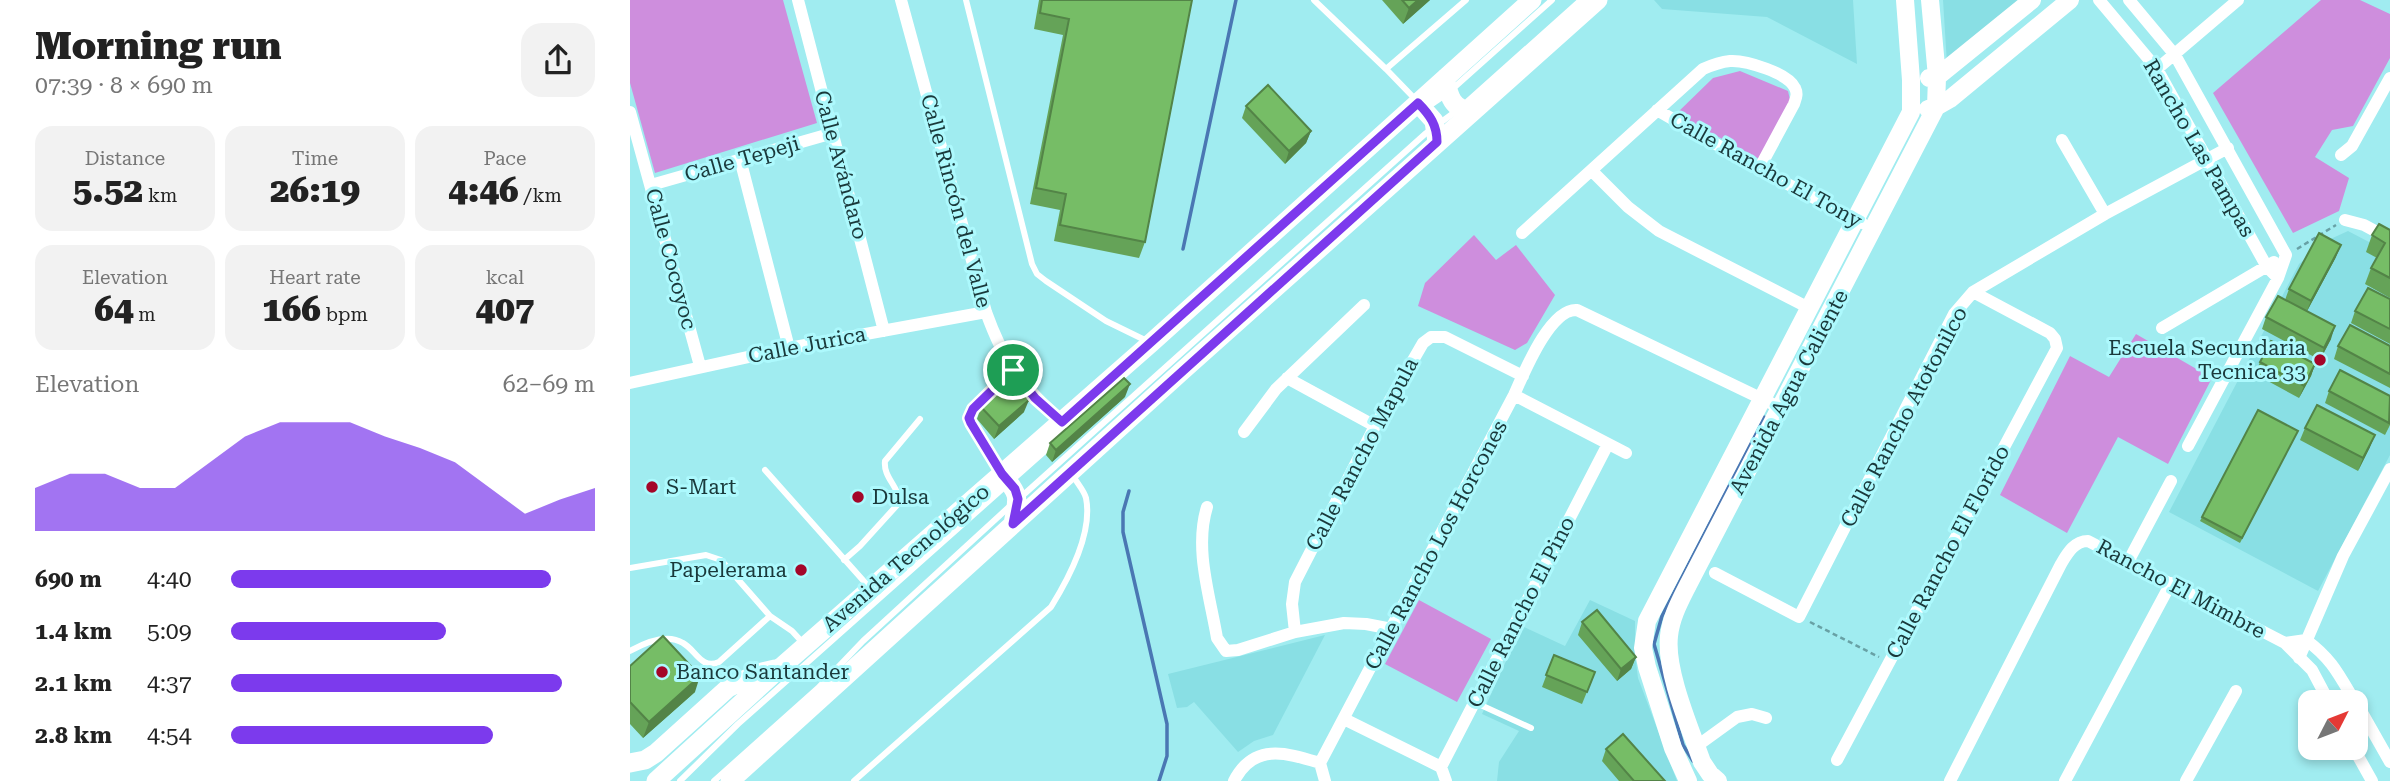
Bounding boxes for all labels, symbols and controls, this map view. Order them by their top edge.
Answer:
button: share [521,23,595,97]
text: Morning run [35,24,282,68]
street label: Rancho Las Pampas [2138,55,2260,241]
text: 07:39 · 8 × 690 m [35,72,213,99]
street label: Calle Avándaro [810,88,872,242]
street label: Calle Rincón del Valle [916,91,996,311]
street label: Calle Rancho El Tony [1666,107,1867,233]
street label: Calle Tepeji [682,131,803,187]
text: Distance [85,147,165,170]
text: Time [292,147,338,170]
text: Pace [484,147,526,170]
text: 5.52 [73,170,143,211]
text: 26:19 [270,170,360,211]
text: 4:46 [448,170,519,211]
text: km [143,184,177,207]
text: /km [519,184,562,207]
street label: Calle Cocoyoc [641,186,701,332]
text: Elevation [82,266,168,289]
text: Heart rate [269,266,361,289]
text: kcal [486,266,524,289]
street label: Avenida Agua Caliente [1725,286,1853,498]
text: 64 [94,289,134,330]
text: 166 [262,289,321,330]
text: 407 [476,289,534,330]
text: m [134,303,156,326]
text: bpm [321,303,368,326]
street label: Calle Rancho Atotonilco [1836,303,1972,531]
street label: Calle Jurica [746,322,868,368]
place label: Escuela Secundaria Tecnica 33 [2108,336,2307,384]
pin [983,340,1043,400]
icon: arrive [994,351,1032,389]
marker: Escuela Secundaria Tecnica 33 [2312,352,2328,368]
street label: Calle Rancho Mapula [1301,353,1423,555]
text: Elevation [35,371,139,398]
text: 62–69 m [503,371,595,398]
street label: Calle Rancho Los Horcones [1360,416,1512,674]
street label: Calle Rancho El Florido [1882,441,2014,663]
place label: S-Mart [666,475,736,499]
marker: S-Mart [644,479,660,495]
street label: Avenida Tecnológico [818,479,994,637]
place label: Dulsa [872,485,930,509]
marker: Dulsa [850,489,866,505]
street label: Calle Rancho El Pino [1462,513,1580,711]
street label: Rancho El Mimbre [2093,534,2269,644]
place label: Papelerama [669,558,788,582]
marker: Papelerama [793,562,809,578]
text: 690 m [35,566,102,593]
text: 4:40 [147,566,192,593]
text: 1.4 km [35,618,112,645]
text: 5:09 [147,618,192,645]
place label: Banco Santander [676,660,850,684]
marker: Banco Santander [654,664,670,680]
text: 2.1 km [35,670,112,697]
text: 4:37 [147,670,192,697]
north arrow [2298,690,2368,760]
map controls [2298,690,2368,760]
text: 2.8 km [35,722,112,749]
text: 4:54 [147,722,192,749]

